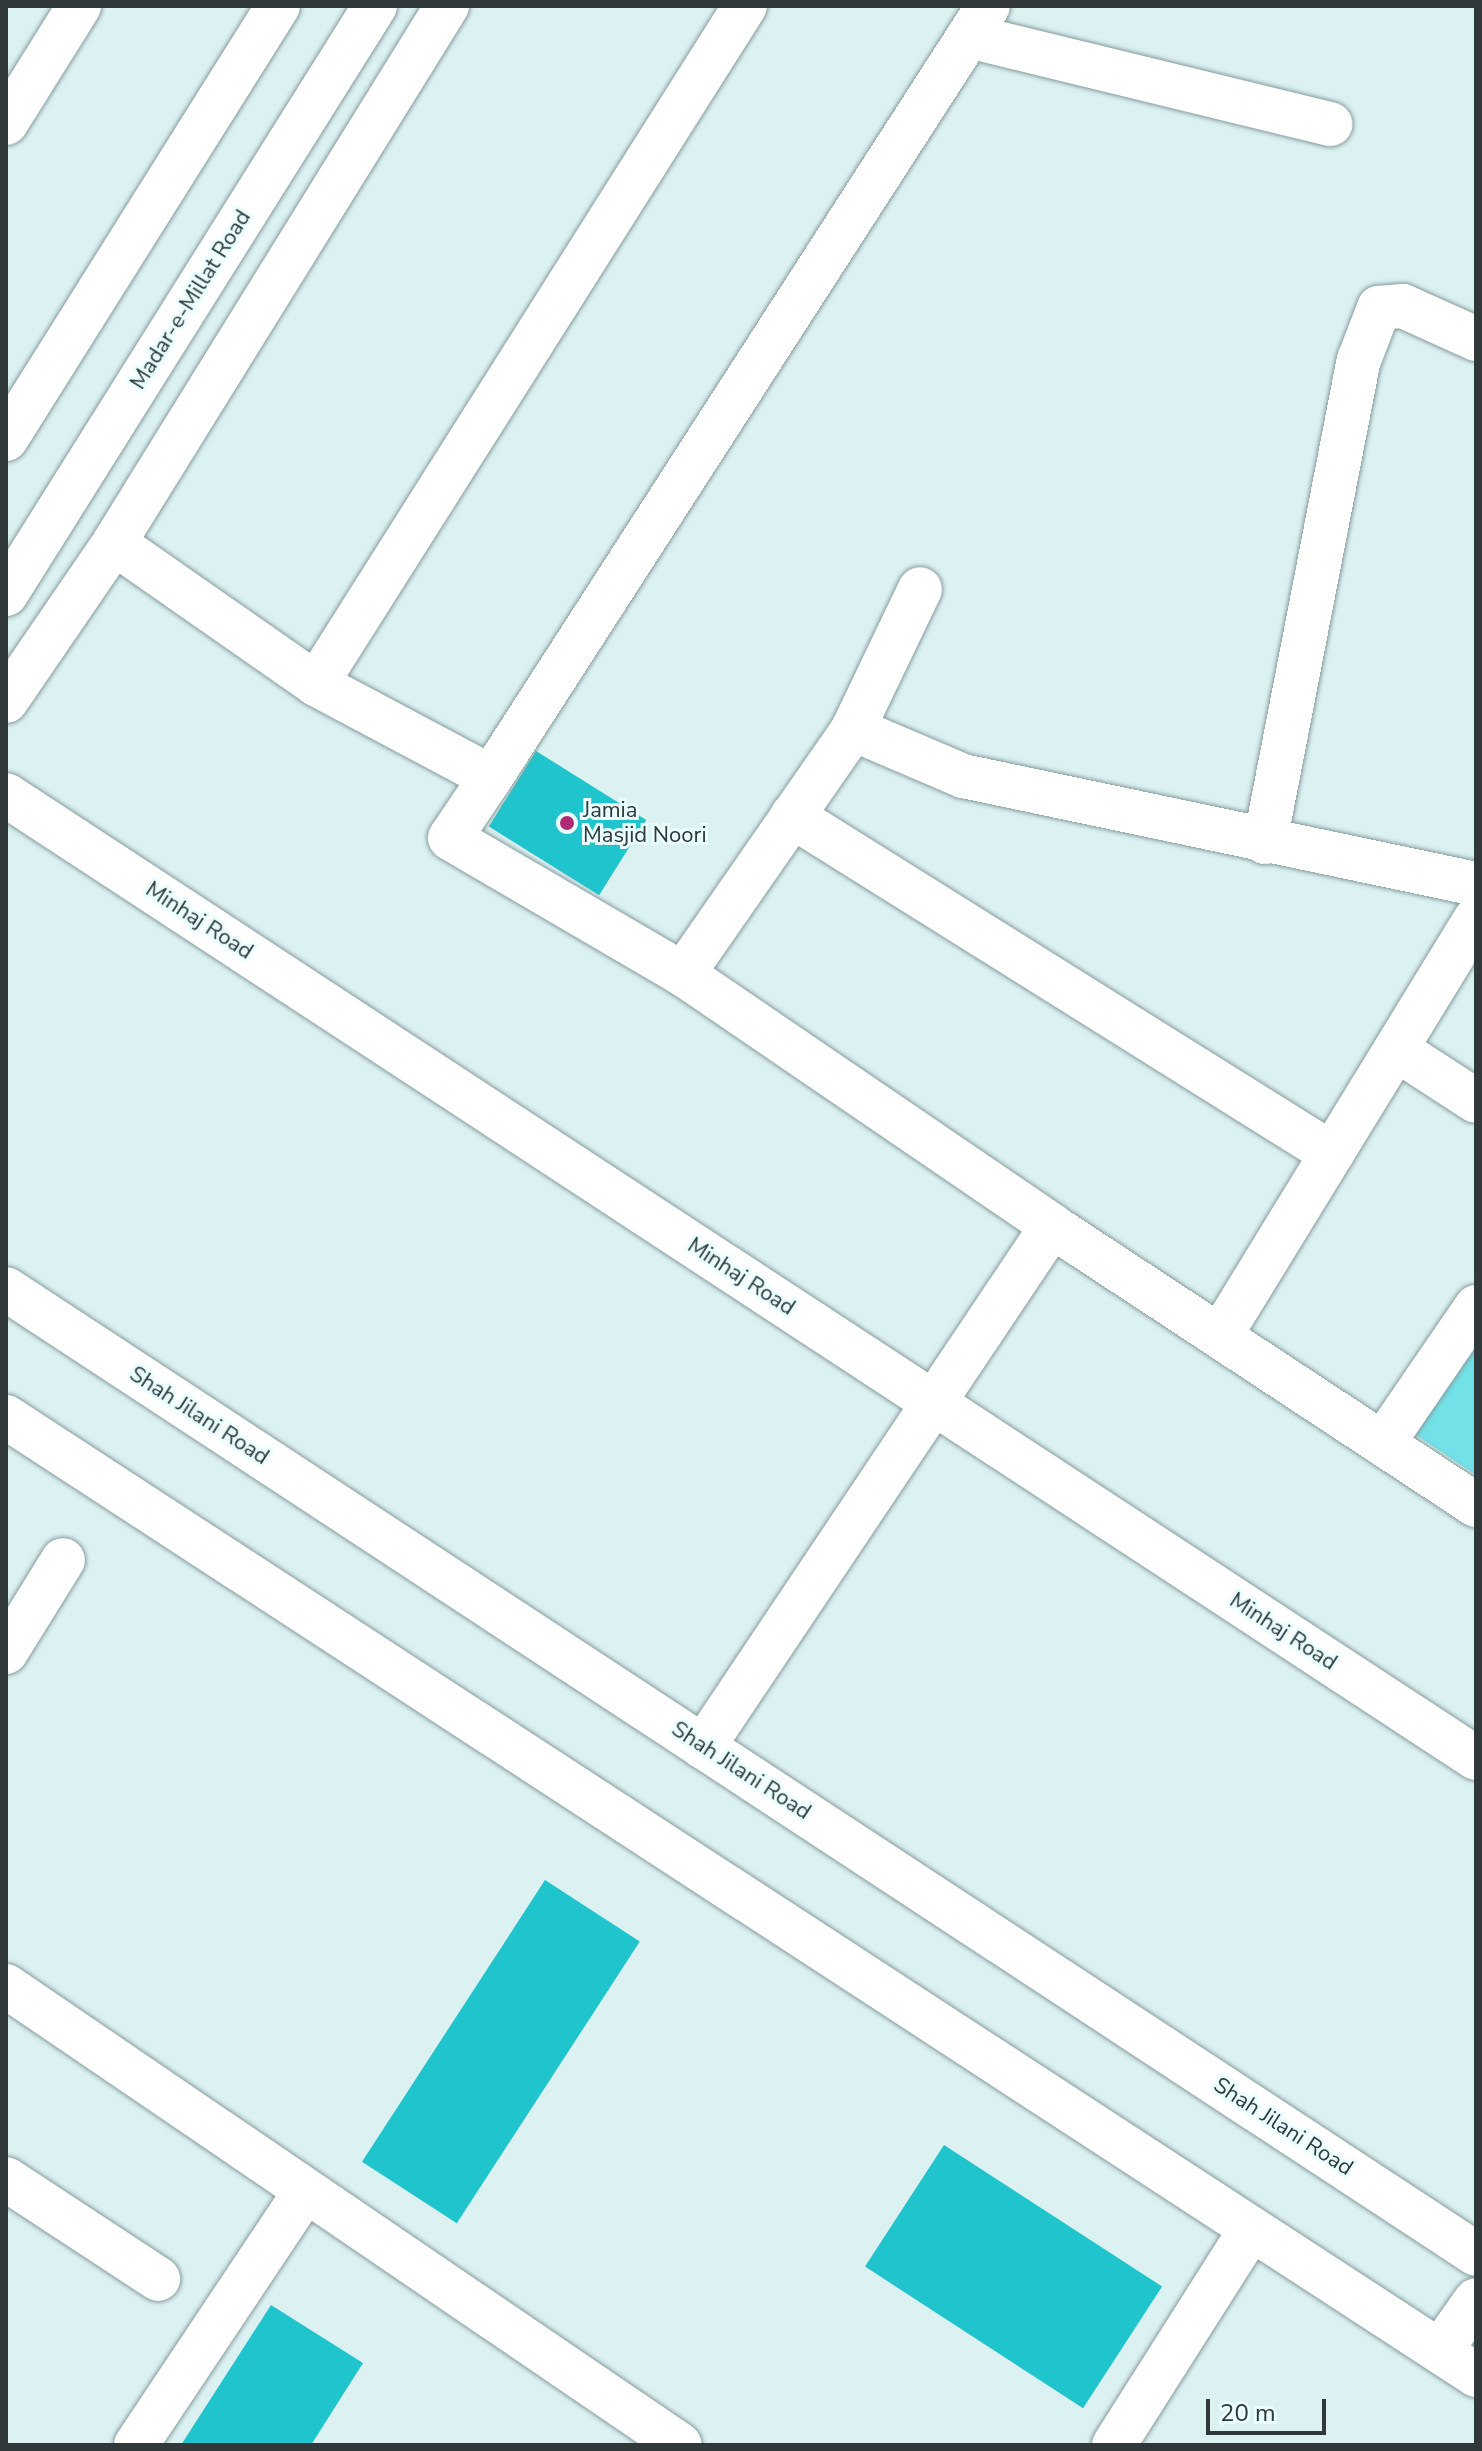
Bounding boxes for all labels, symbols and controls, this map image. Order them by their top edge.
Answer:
street label: Madar-e-Millat Road [125,205,257,395]
place label: Jamia Masjid Noori [583,797,707,848]
marker: Jamia Masjid Noori [558,814,576,832]
street label: Minhaj Road [140,877,258,965]
street label: Minhaj Road [682,1233,800,1321]
street label: Shah Jilani Road [124,1361,274,1471]
street label: Minhaj Road [1224,1588,1342,1676]
street label: Shah Jilani Road [666,1716,816,1826]
street label: Shah Jilani Road [1208,2072,1358,2182]
scale bar [1210,2383,1330,2433]
text: 20 m [1220,2397,1276,2429]

